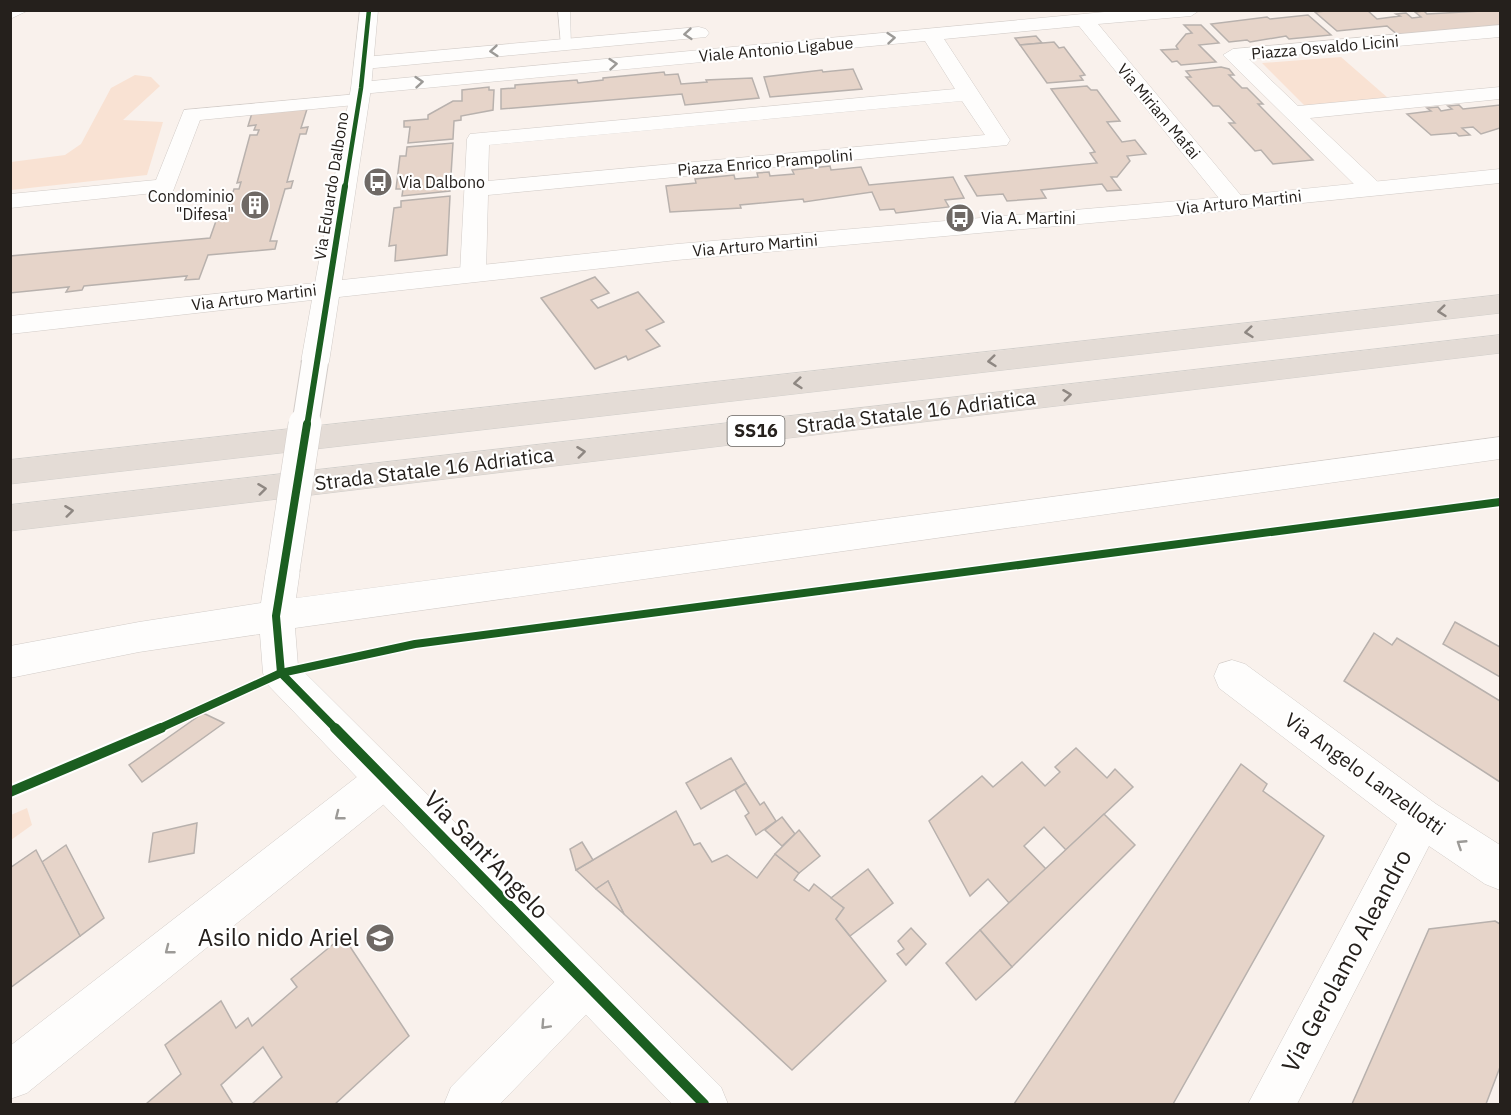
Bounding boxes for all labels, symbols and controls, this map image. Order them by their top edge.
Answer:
one-way arrow [683,27,692,40]
street label: Piazza Osvaldo Licini [1250,31,1400,63]
street label: Viale Antonio Ligabue [698,32,854,66]
one-way arrow [886,32,895,45]
one-way arrow [489,44,498,57]
one-way arrow [608,58,617,71]
street label: Via Miriam Mafai [1113,59,1205,163]
one-way arrow [414,76,423,89]
street label: Via Eduardo Dalbono [309,110,353,262]
street label: Piazza Enrico Prampolini [677,144,853,180]
bus stop icon: Via Dalbono [362,166,394,198]
place label: Via Dalbono [399,172,485,192]
street label: Via Arturo Martini [1175,185,1303,219]
place label: Condominio "Difesa" [148,186,234,224]
building icon: Condominio "Difesa" [239,189,271,221]
bus stop icon: Via A. Martini [944,202,976,234]
place label: Via A. Martini [981,208,1076,228]
street label: Via Arturo Martini [692,230,818,260]
street label: Via Arturo Martini [190,279,318,315]
one-way arrow [1438,304,1447,317]
one-way arrow [1244,326,1253,338]
one-way arrow [988,354,997,367]
one-way arrow [794,376,803,389]
street label: Strada Statale 16 Adriatica [795,383,1037,440]
one-way arrow [1062,389,1071,402]
road number: SS16 [728,416,784,446]
street label: Strada Statale 16 Adriatica [313,440,555,497]
one-way arrow [577,446,586,458]
one-way arrow [258,483,267,495]
one-way arrow [64,506,73,518]
street label: Via Angelo Lanzellotti [1279,706,1451,841]
street label: Via Sant'Angelo [417,783,556,926]
one-way arrow [335,808,346,819]
one-way arrow [1457,840,1468,851]
street label: Via Gerolamo Aleandro [1274,843,1418,1078]
place label: Asilo nido Ariel [198,921,359,953]
school or university icon: Asilo nido Ariel [364,922,396,954]
one-way arrow [165,942,176,953]
one-way arrow [541,1019,552,1029]

